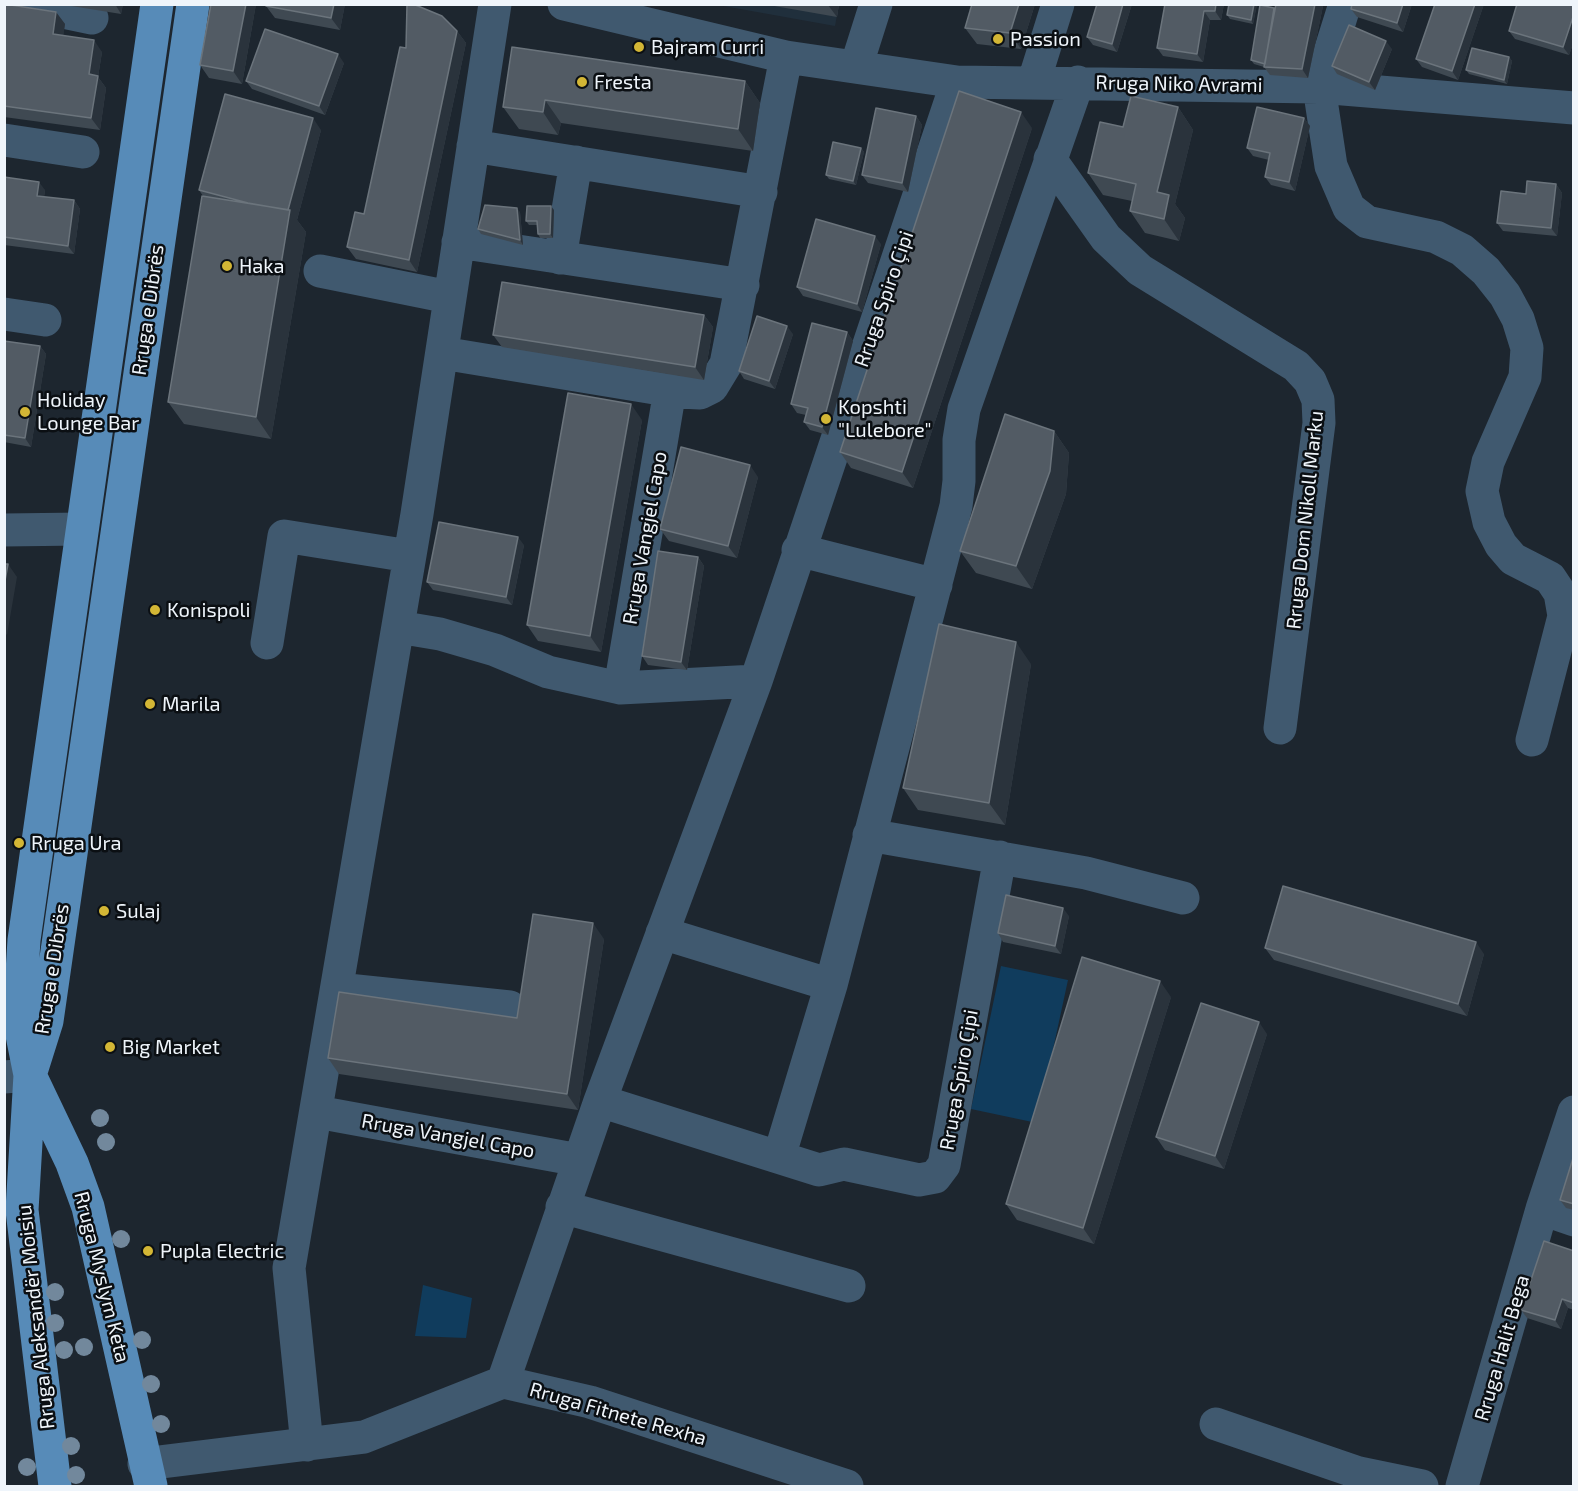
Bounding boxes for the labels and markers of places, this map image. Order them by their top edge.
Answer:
place label: Passion [1010,27,1081,51]
marker: Passion [991,32,1005,46]
place label: Bajram Curri [651,35,764,59]
marker: Bajram Curri [632,40,646,54]
place label: Fresta [594,70,652,94]
marker: Fresta [575,75,589,89]
place label: Haka [239,254,284,278]
marker: Haka [220,259,234,273]
place label: Holiday Lounge Bar [37,388,139,435]
place label: Kopshti "Lulebore" [838,395,932,442]
marker: Holiday Lounge Bar [18,405,32,419]
marker: Kopshti "Lulebore" [819,412,833,426]
place label: Konispoli [167,598,251,622]
marker: Konispoli [148,603,162,617]
place label: Marila [162,692,220,716]
marker: Marila [143,697,157,711]
place label: Rruga Ura [31,831,122,855]
marker: Rruga Ura [12,836,26,850]
place label: Sulaj [116,899,161,923]
marker: Sulaj [97,904,111,918]
place label: Big Market [122,1035,220,1059]
marker: Big Market [103,1040,117,1054]
place label: Pupla Electric [160,1239,284,1263]
marker: Pupla Electric [141,1244,155,1258]

